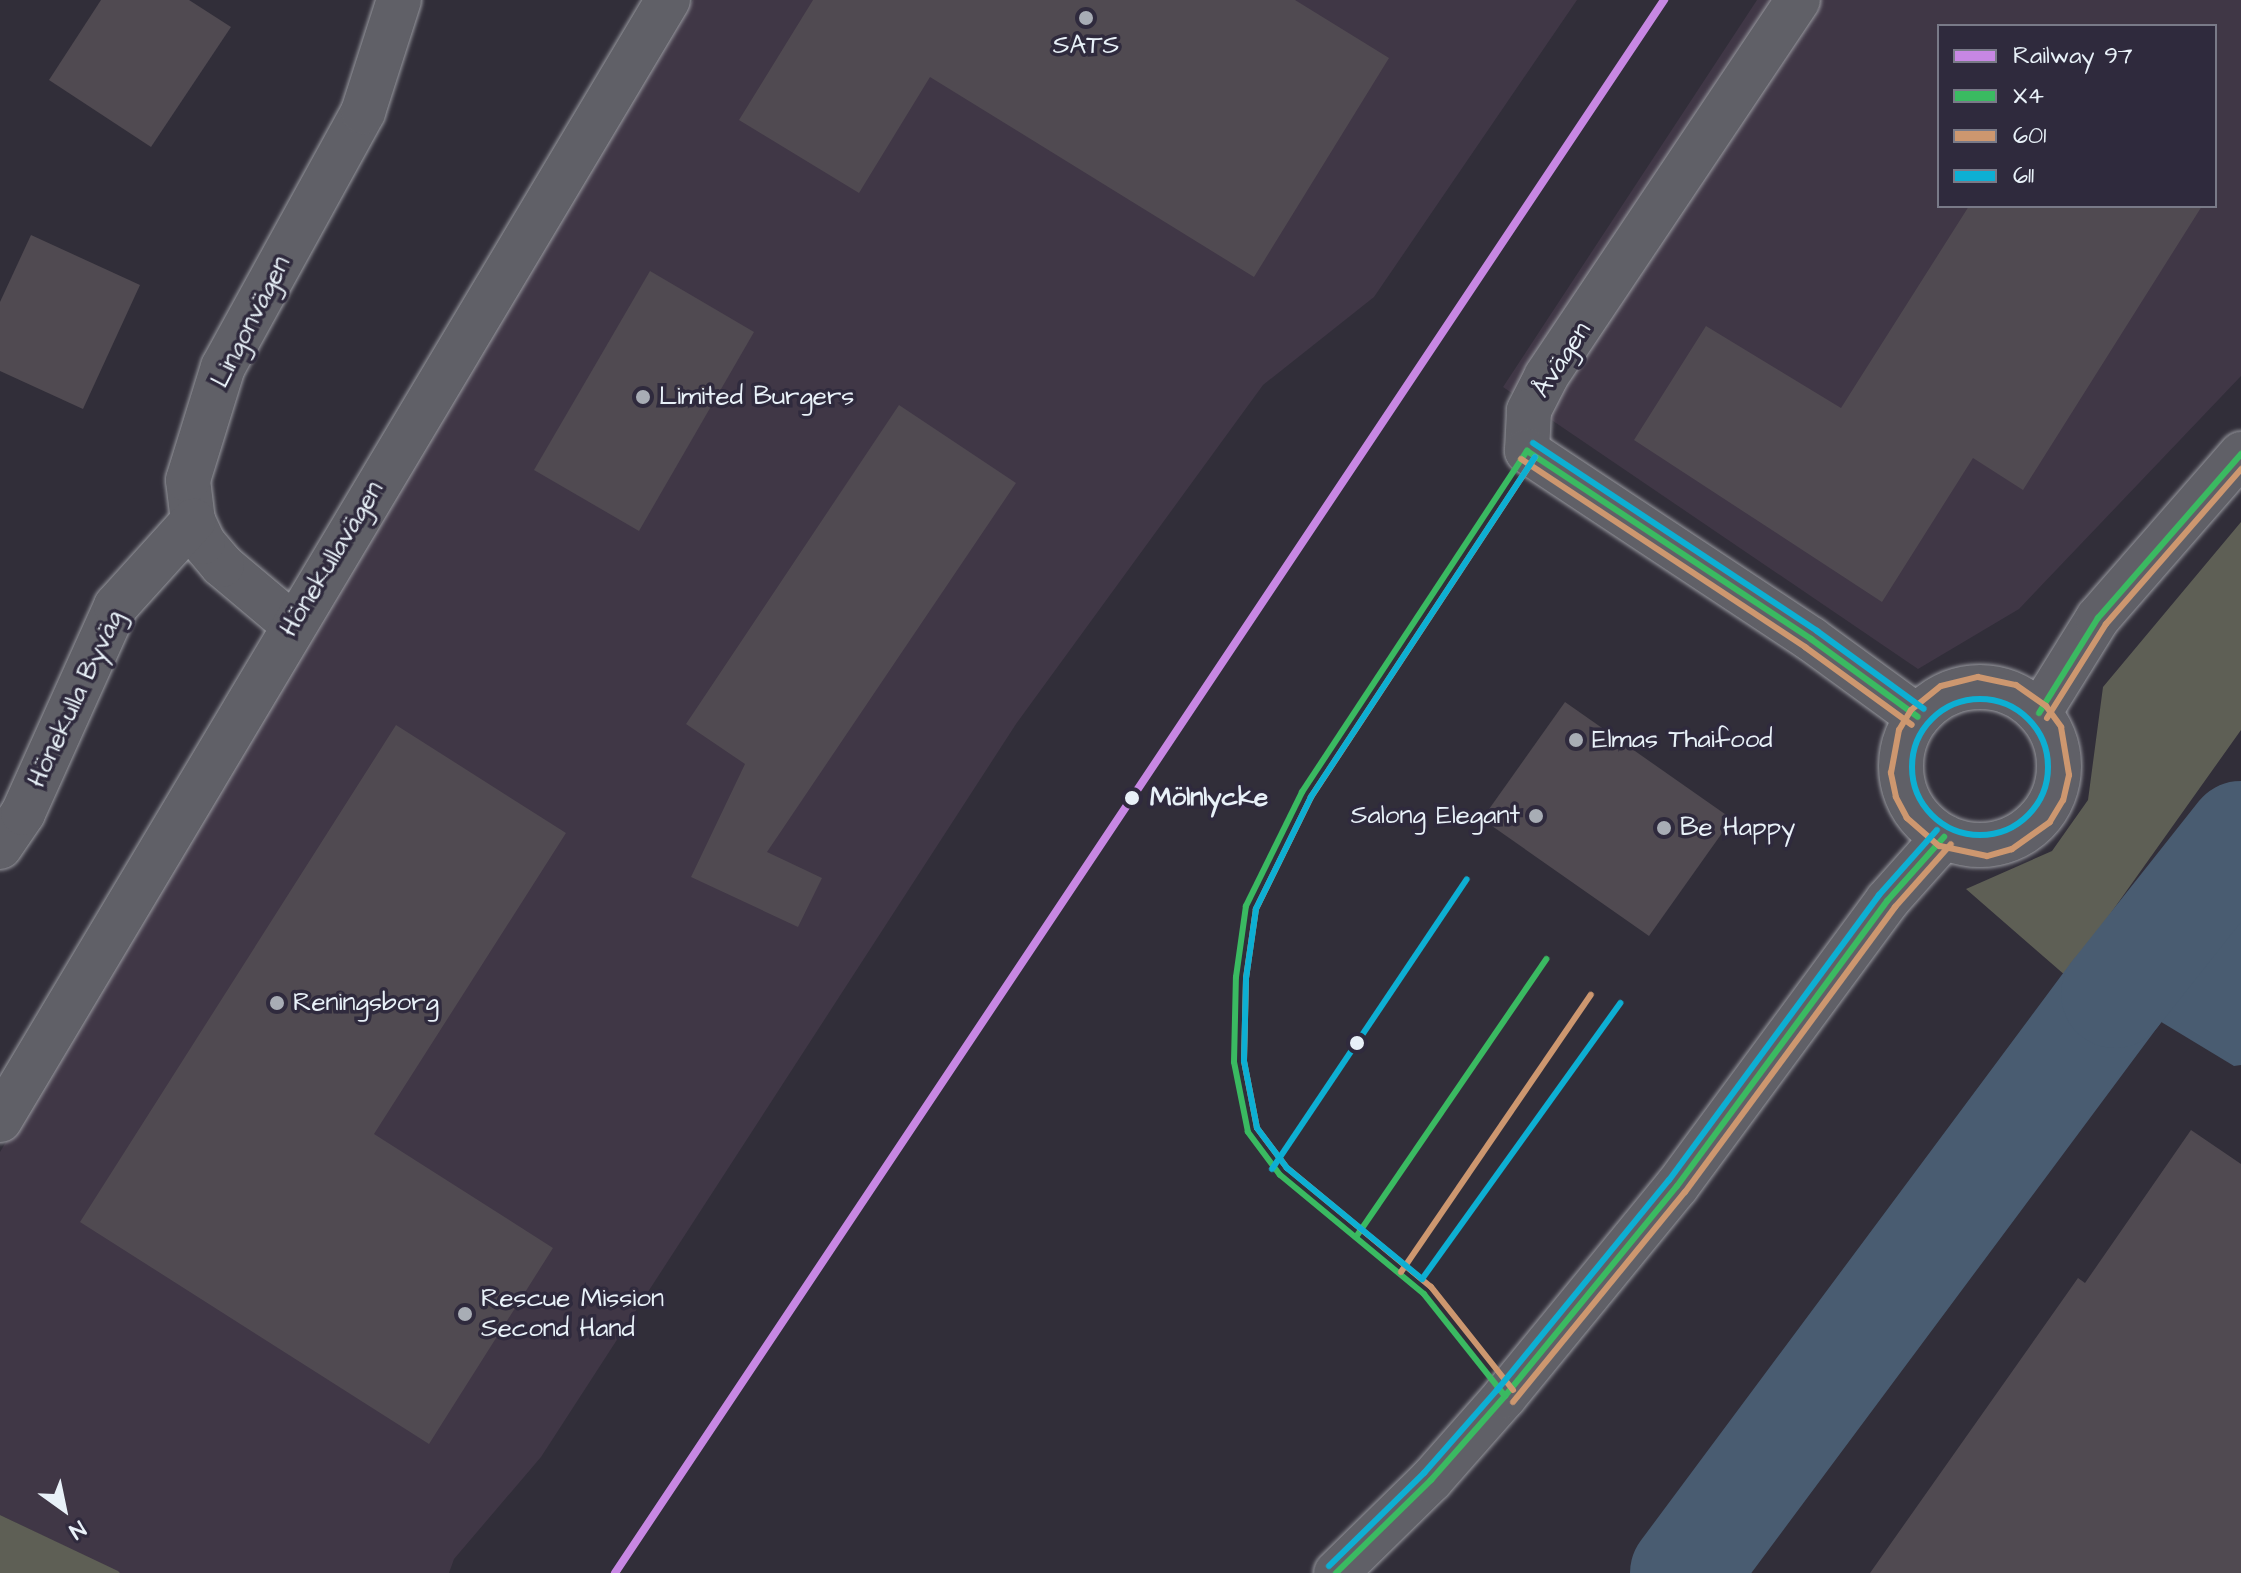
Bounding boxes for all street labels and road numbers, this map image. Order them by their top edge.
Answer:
street label: Lingonvägen [205,251,297,393]
street label: Åvägen [1526,316,1598,404]
street label: Hönekullavägen [274,476,390,642]
street label: Hönekulla Byväg [21,606,131,792]

